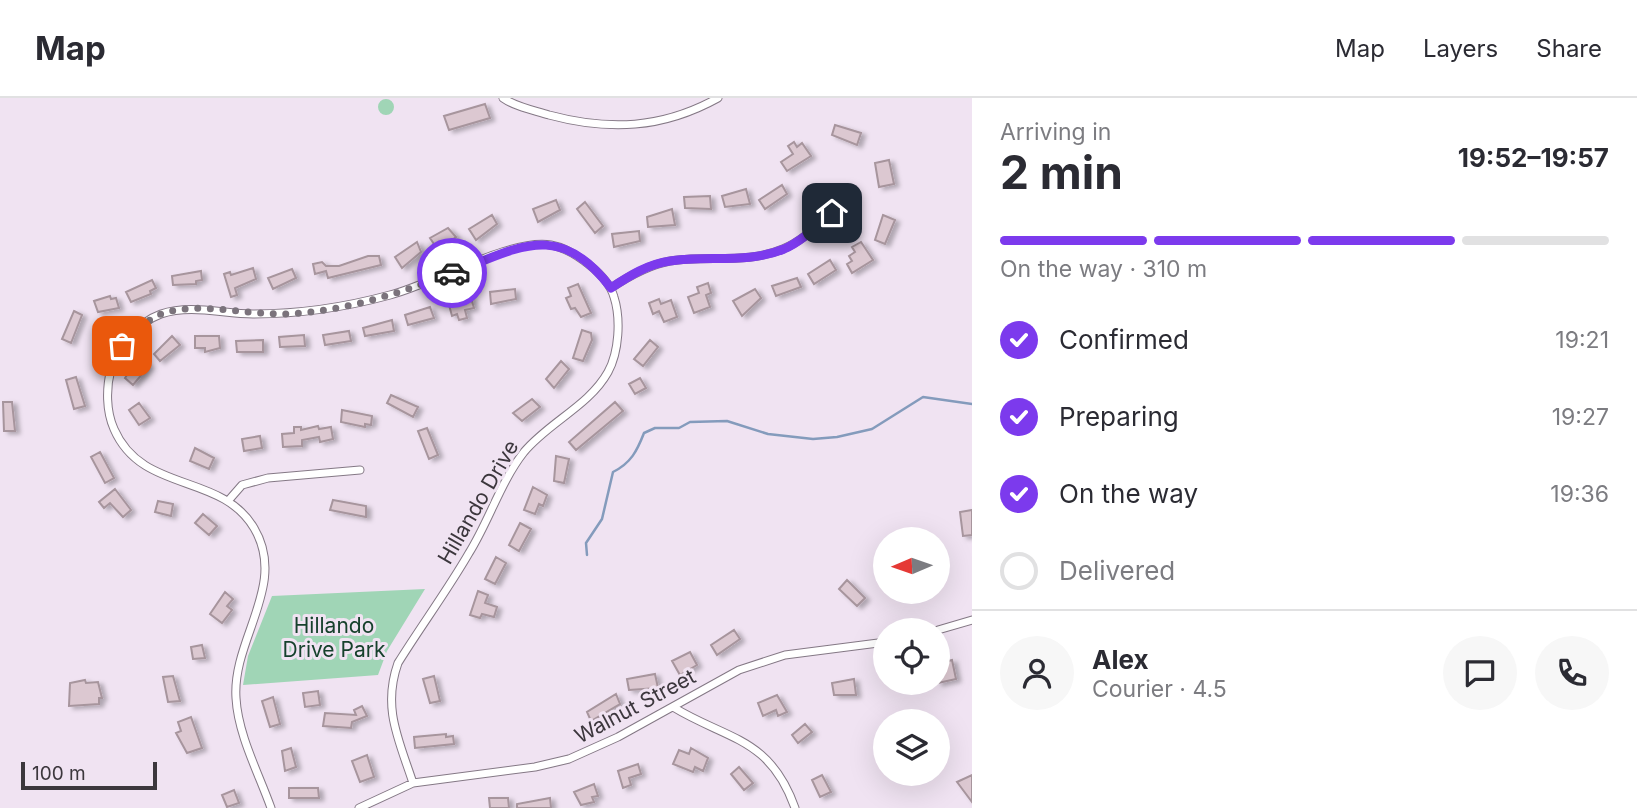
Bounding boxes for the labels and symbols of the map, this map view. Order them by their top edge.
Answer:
pin [802,183,862,243]
courier [417,238,487,308]
pin [92,316,152,376]
street label: Hillando Drive [433,436,523,568]
north arrow [873,527,950,604]
park label: Hillando Drive Park [283,613,386,662]
street label: Walnut Street [570,664,700,748]
scale bar [21,759,158,791]

